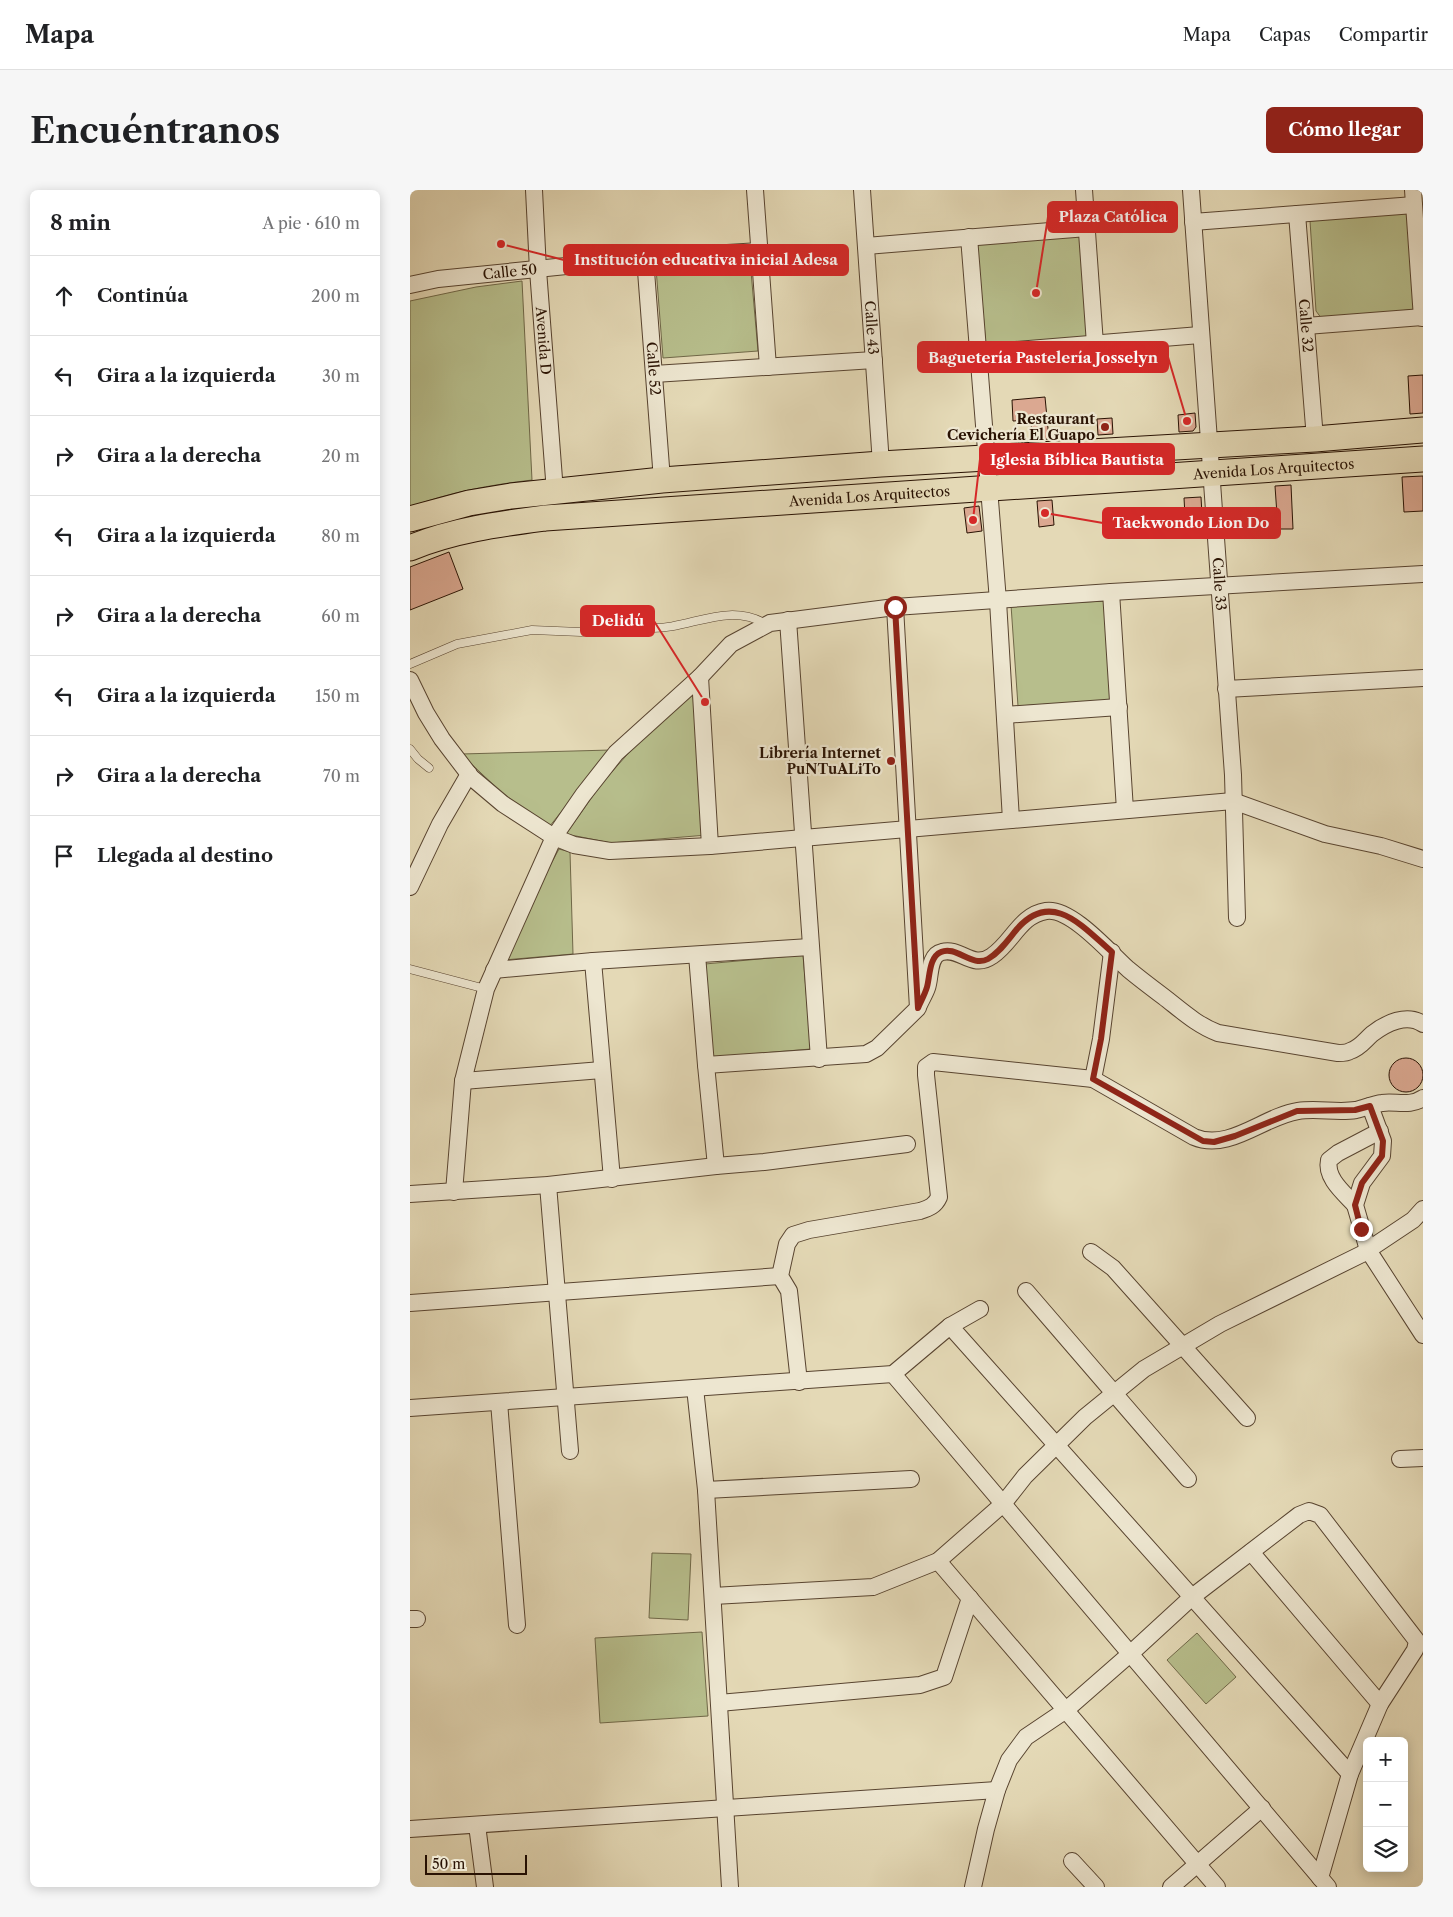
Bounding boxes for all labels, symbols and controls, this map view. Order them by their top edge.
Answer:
text: Mapa [25,20,94,49]
text: Mapa [1183,24,1231,46]
text: Capas [1259,24,1311,46]
text: Compartir [1339,24,1428,46]
button: Cómo llegar [1266,107,1423,153]
text: Encuéntranos [30,109,280,152]
callout: Plaza Católica [1048,202,1177,232]
text: Plaza Católica [1059,207,1168,226]
text: 8 min [50,210,111,235]
text: A pie · 610 m [262,213,360,233]
callout: Institución educativa inicial Adesa [564,245,848,275]
text: Institución educativa inicial Adesa [574,250,838,269]
street label: Calle 50 [482,260,538,283]
icon: ahead [50,282,78,310]
text: Continúa [97,284,188,307]
text: 200 m [311,286,360,306]
street label: Calle 32 [1295,298,1317,353]
street label: Calle 43 [861,300,882,355]
street label: Avenida D [532,305,555,375]
street label: Calle 52 [642,341,665,396]
callout: Baguetería Pastelería Josselyn [918,342,1168,372]
text: Baguetería Pastelería Josselyn [928,348,1159,367]
icon: left [50,362,78,390]
text: Gira a la izquierda [97,364,276,387]
text: 30 m [322,366,360,386]
place label: Restaurant Cevichería El Guapo [947,410,1095,444]
marker: Restaurant Cevichería El Guapo [1099,421,1111,433]
icon: right [50,442,78,470]
text: Gira a la derecha [97,444,261,467]
callout: Iglesia Bíblica Bautista [980,444,1174,474]
text: 20 m [321,446,360,466]
text: Iglesia Bíblica Bautista [990,450,1164,469]
street label: Avenida Los Arquitectos [1192,455,1355,483]
street label: Avenida Los Arquitectos [787,482,951,511]
callout: Taekwondo Lion Do [1103,508,1280,538]
text: Taekwondo Lion Do [1113,513,1269,532]
icon: left [50,522,78,550]
text: Gira a la izquierda [97,524,276,547]
text: 80 m [321,526,360,546]
street label: Calle 33 [1208,557,1230,611]
route start [884,596,907,619]
icon: right [50,602,78,630]
text: Gira a la derecha [97,604,261,627]
text: 60 m [321,606,360,626]
callout: Delidú [581,606,654,636]
text: Delidú [592,611,644,630]
icon: left [50,682,78,710]
text: Gira a la izquierda [97,684,276,707]
text: 150 m [315,686,360,706]
place label: Librería Internet PuNTuALiTo [759,744,881,778]
marker: Librería Internet PuNTuALiTo [885,755,897,767]
icon: right [50,762,78,790]
text: Gira a la derecha [97,764,261,787]
text: 70 m [323,766,360,786]
icon: arrive [50,842,78,870]
text: Llegada al destino [97,844,273,867]
route end [1350,1218,1373,1241]
map controls [1363,1737,1408,1872]
button: + [1363,1737,1408,1782]
button: − [1363,1782,1408,1827]
button: layers [1363,1827,1408,1872]
scale bar [425,1852,528,1875]
text: 50 m [432,1855,465,1873]

